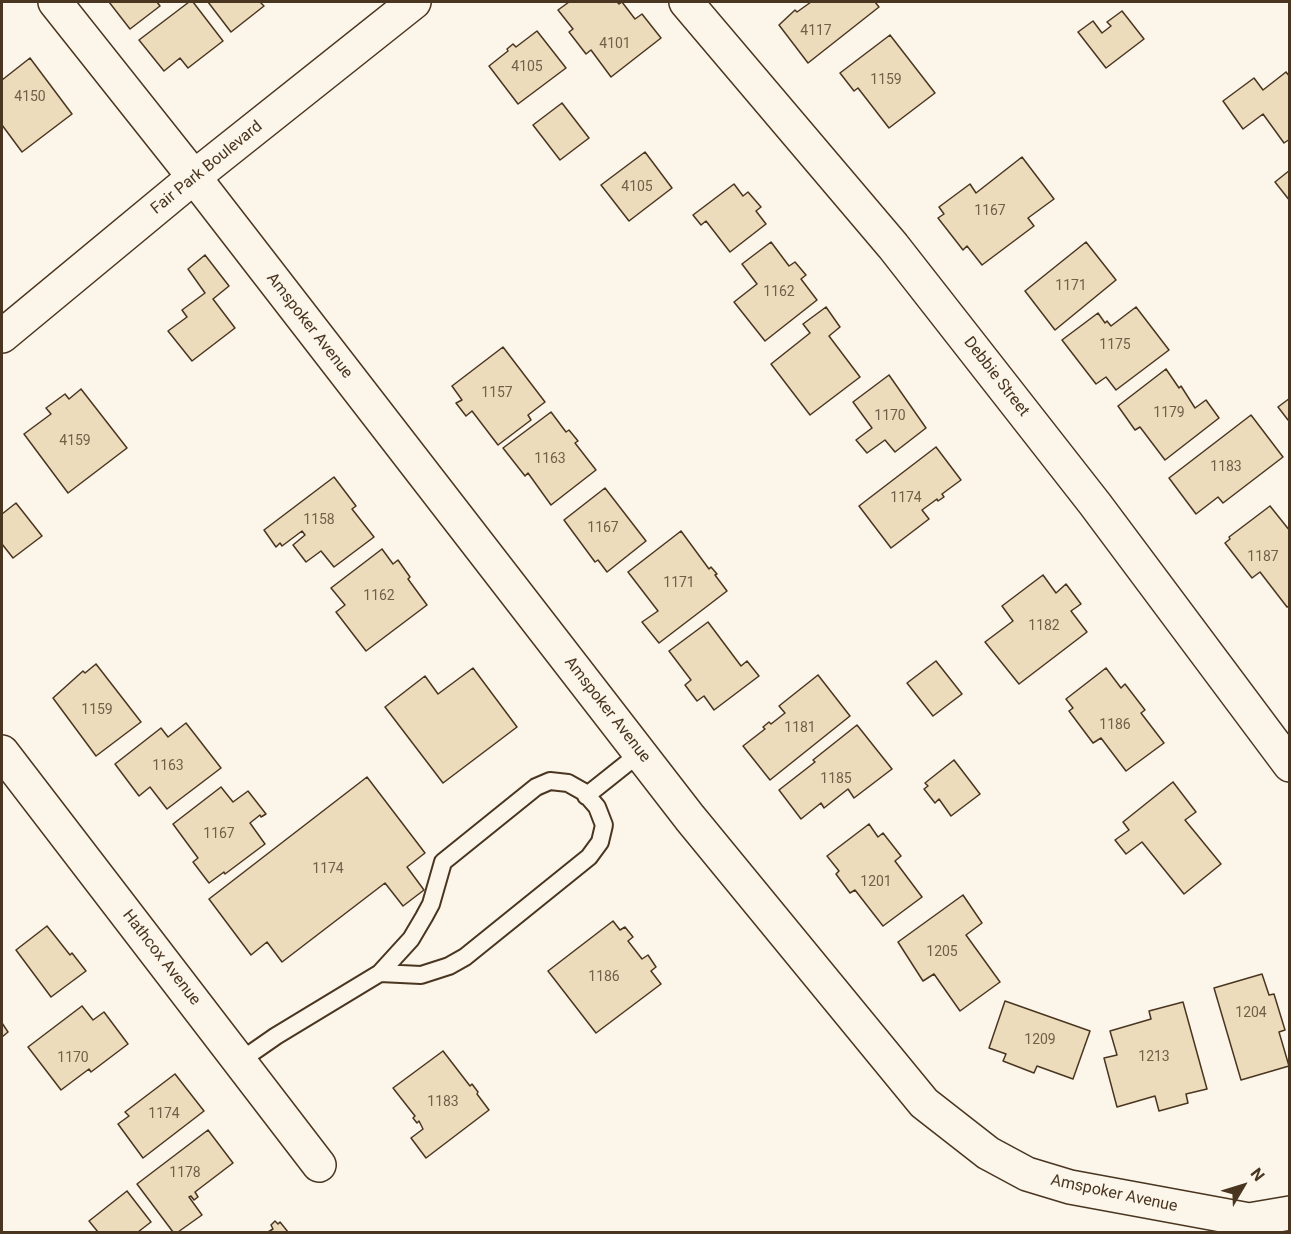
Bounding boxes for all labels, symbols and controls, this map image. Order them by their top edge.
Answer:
house number: 4117 [800,23,832,39]
house number: 4101 [599,36,631,52]
house number: 4105 [511,59,543,75]
house number: 1159 [870,72,902,88]
house number: 4150 [14,89,46,105]
street label: Fair Park Boulevard [147,117,267,219]
house number: 4105 [621,179,653,195]
house number: 1167 [974,203,1006,219]
street label: Amspoker Avenue [262,269,356,383]
house number: 1171 [1055,278,1087,294]
house number: 1162 [763,284,795,300]
street label: Debbie Street [959,333,1033,421]
house number: 1175 [1099,337,1131,353]
house number: 1157 [481,385,513,401]
house number: 1179 [1153,405,1185,421]
house number: 1170 [874,408,906,424]
house number: 4159 [59,433,91,449]
house number: 1163 [534,451,566,467]
house number: 1183 [1210,459,1242,475]
house number: 1174 [890,490,922,506]
house number: 1158 [303,512,335,528]
house number: 1167 [587,520,619,536]
house number: 1187 [1247,549,1279,565]
house number: 1171 [663,575,695,591]
house number: 1162 [363,588,395,604]
house number: 1182 [1028,618,1060,634]
street label: Amspoker Avenue [560,653,654,767]
house number: 1159 [81,702,113,718]
house number: 1186 [1099,717,1131,733]
house number: 1181 [784,720,816,736]
house number: 1163 [152,758,184,774]
house number: 1185 [820,771,852,787]
house number: 1167 [203,826,235,842]
house number: 1174 [312,861,344,877]
house number: 1201 [860,874,892,890]
street label: Hathcox Avenue [118,906,204,1010]
house number: 1205 [926,944,958,960]
house number: 1186 [588,969,620,985]
house number: 1204 [1235,1005,1267,1021]
house number: 1209 [1024,1032,1056,1048]
house number: 1213 [1138,1049,1170,1065]
house number: 1170 [57,1050,89,1066]
house number: 1183 [427,1094,459,1110]
house number: 1174 [148,1106,180,1122]
north arrow [1213,1156,1273,1216]
text: N [1247,1164,1269,1185]
house number: 1178 [169,1165,201,1181]
street label: Amspoker Avenue [1049,1171,1179,1217]

